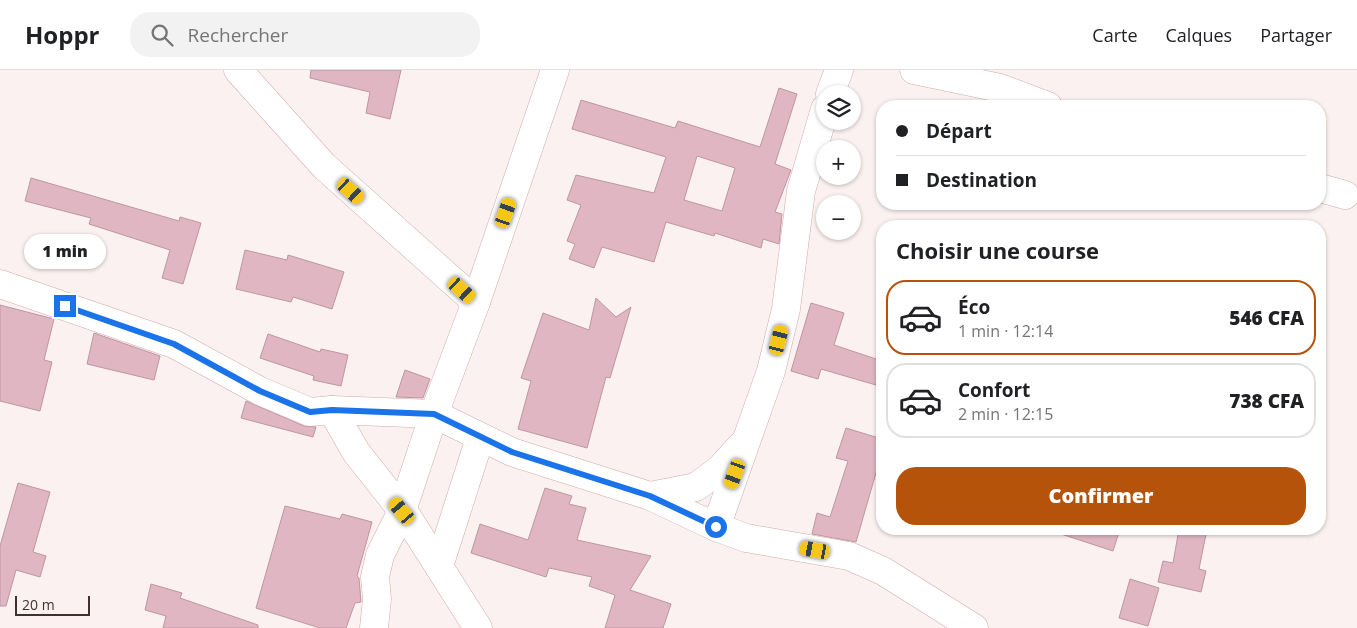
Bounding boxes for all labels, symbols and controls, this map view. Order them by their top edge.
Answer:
search box [130,12,480,57]
text: Hoppr [25,18,100,51]
icon: search [148,21,176,49]
text: Rechercher [188,22,288,48]
text: Carte [1092,23,1138,47]
text: Calques [1166,23,1232,47]
text: Partager [1260,23,1332,47]
map controls [816,85,861,240]
button: layers [816,85,861,130]
text: Départ [926,118,992,144]
button: + [816,140,861,185]
text: Destination [926,167,1037,193]
car [334,175,367,207]
button: − [816,195,861,240]
car [494,196,517,230]
callout: 1 min [24,234,106,268]
text: Choisir une course [896,235,1099,265]
text: 1 min [42,240,88,262]
car [445,274,478,306]
text: Éco [958,294,990,320]
route end [54,295,76,317]
icon: car [898,295,943,340]
text: 546 CFA [1229,305,1304,331]
text: 1 min · 12:14 [958,320,1053,342]
car [768,324,789,356]
text: Confort [958,377,1030,403]
icon: car [898,378,943,423]
text: 738 CFA [1229,388,1304,414]
text: 2 min · 12:15 [958,403,1053,425]
car [722,457,747,491]
button: Confirmer [896,467,1306,525]
car [386,495,417,527]
route start [705,516,727,538]
car [798,540,831,560]
scale bar [15,593,90,616]
text: 20 m [22,595,55,614]

